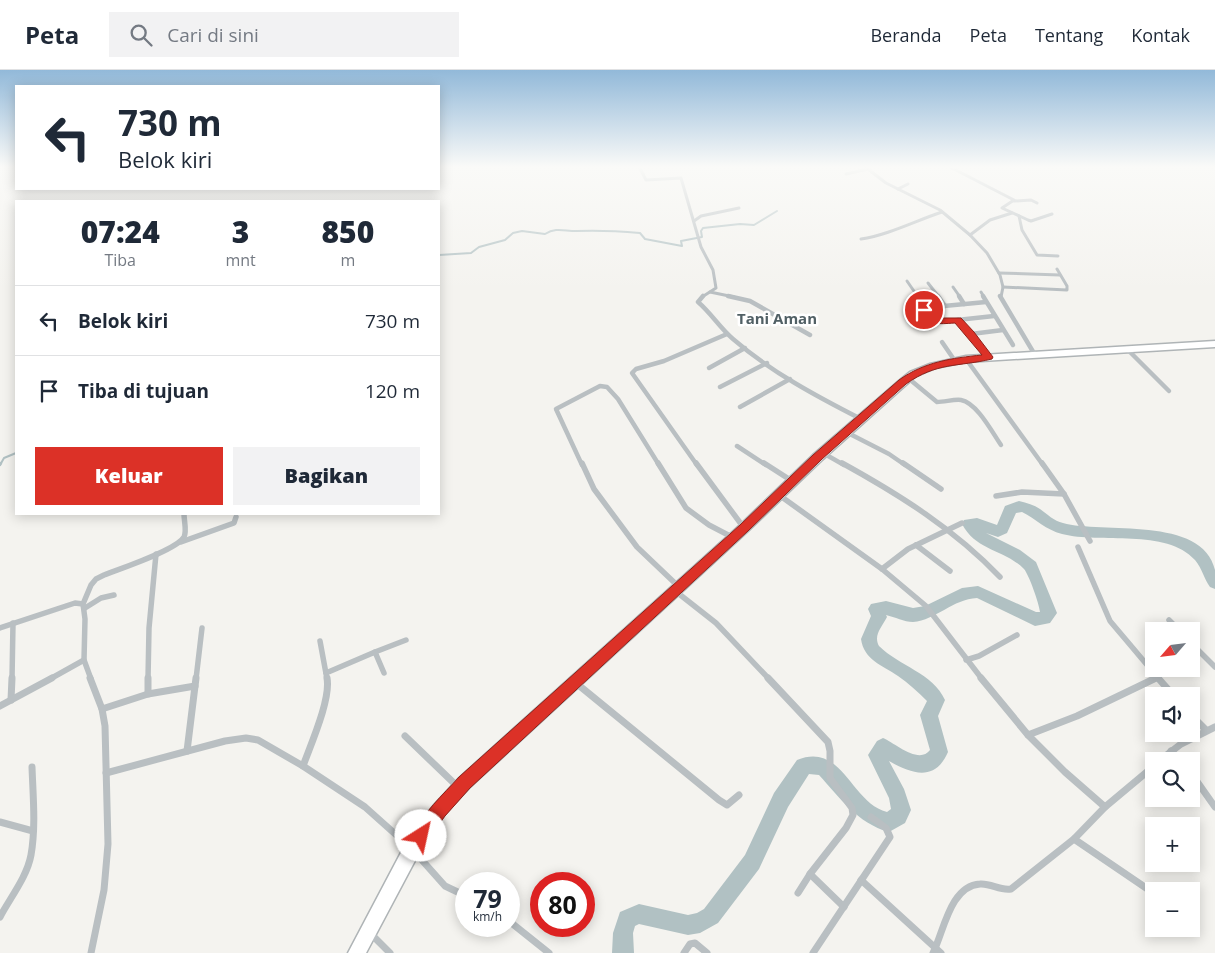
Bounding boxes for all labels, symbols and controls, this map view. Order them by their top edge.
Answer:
search box [109,12,459,57]
text: Peta [25,18,79,51]
icon: search [127,21,155,49]
text: Cari di sini [167,22,259,48]
text: Beranda [870,23,942,47]
text: Peta [970,23,1007,47]
text: Tentang [1035,23,1103,47]
text: Kontak [1131,23,1190,47]
text: 730 m [118,99,222,146]
icon: left [35,105,100,170]
text: Belok kiri [118,144,212,174]
text: 07:24 [81,211,160,252]
text: 3 [232,211,249,252]
text: 850 [322,211,374,252]
text: Tiba [104,249,136,271]
text: mnt [225,249,256,271]
text: m [340,249,355,271]
pin [903,289,945,331]
icon: arrive [910,296,938,324]
icon: left [35,307,63,335]
text: Belok kiri [78,308,168,334]
text: 730 m [365,308,420,334]
district label: Tani Aman [737,308,817,328]
icon: arrive [35,377,63,405]
text: Tiba di tujuan [78,378,209,404]
text: 120 m [365,378,420,404]
button: Keluar [35,447,223,505]
button: Bagikan [233,447,420,505]
north arrow [1145,622,1200,678]
map controls [1145,622,1200,937]
button: sound [1145,687,1200,742]
button: search [1145,752,1200,807]
position arrow [394,809,446,861]
button: + [1145,817,1200,872]
speed limit sign: 80 [530,872,595,937]
text: 79 [473,881,502,915]
button: − [1145,882,1200,937]
text: km/h [473,908,502,925]

